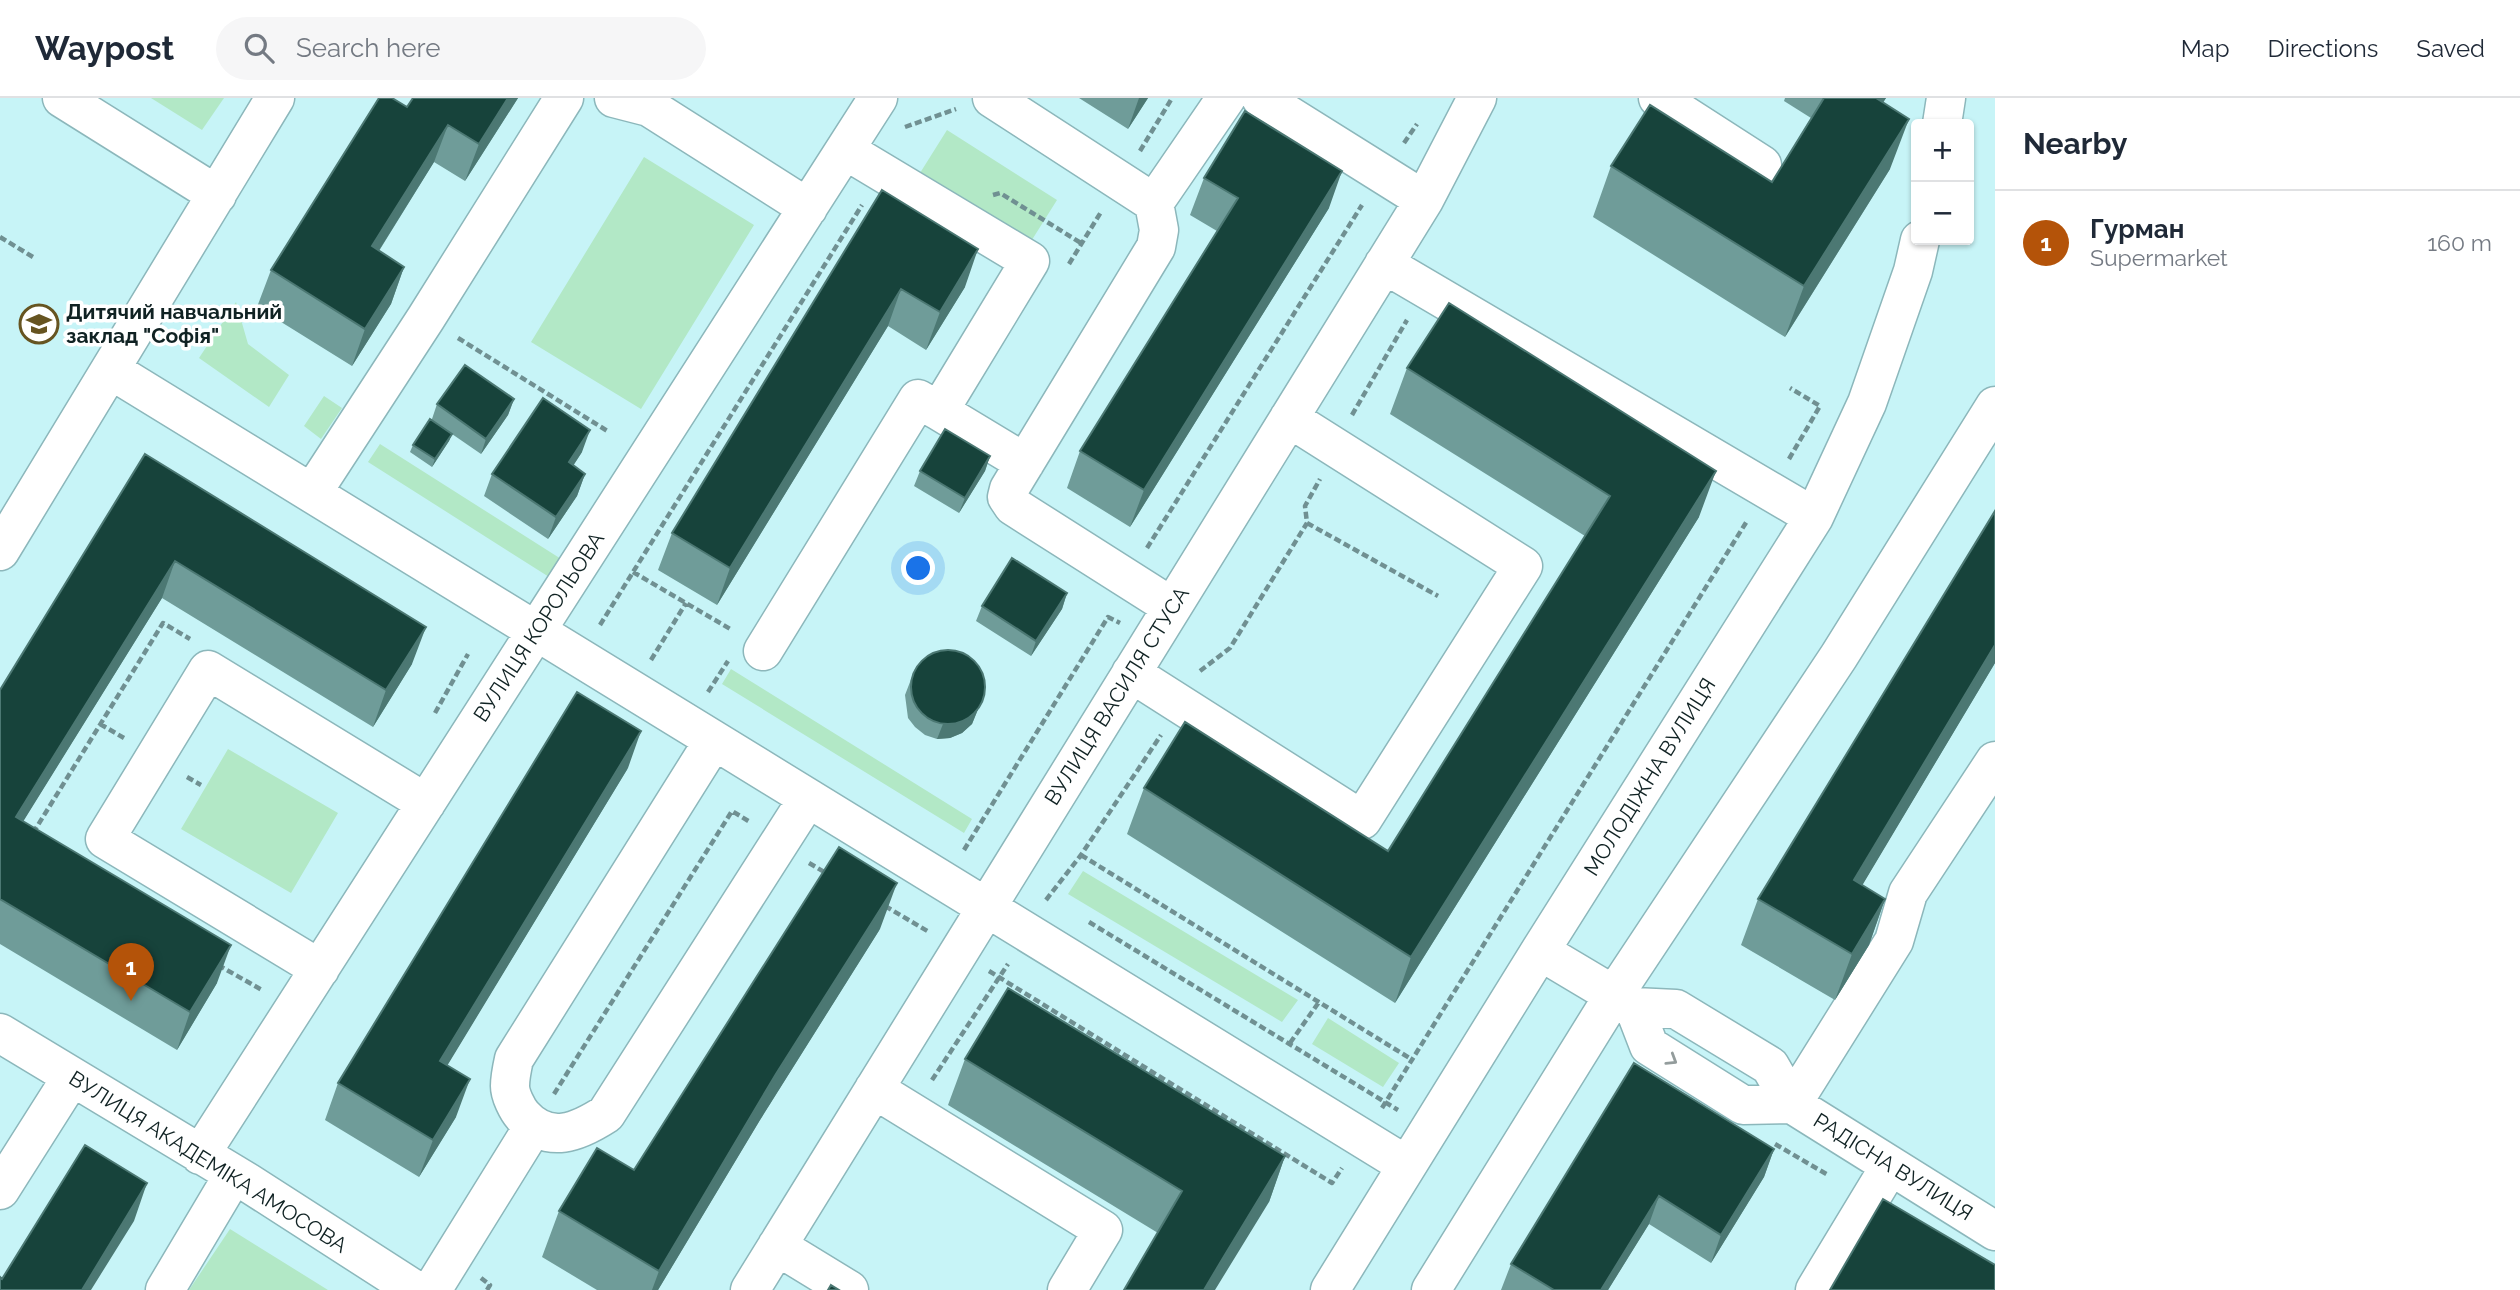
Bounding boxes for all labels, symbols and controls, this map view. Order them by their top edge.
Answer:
search box [216,17,706,80]
text: Waypost [35,29,174,68]
icon: search [240,29,278,67]
text: Search here [296,33,440,63]
text: Map [2181,34,2230,63]
text: Directions [2268,34,2378,63]
text: Saved [2416,34,2485,63]
map controls [1911,119,1974,245]
button: + [1911,119,1974,182]
text: Nearby [2023,126,2127,161]
button: − [1911,182,1974,245]
text: Гурман [2090,214,2184,244]
text: 1 [2040,229,2052,256]
text: 160 m [2427,229,2492,256]
text: Supermarket [2090,244,2228,271]
place label: Дитячий навчальний заклад "Софія" [66,299,282,348]
school or university icon: Дитячий навчальний заклад "Софія" [18,303,60,345]
street label: ВУЛИЦЯ КОРОЛЬОВА [468,527,609,726]
your location [901,551,935,585]
street label: ВУЛИЦЯ ВАСИЛЯ СТУСА [1039,582,1194,809]
street label: МОЛОДІЖНА ВУЛИЦЯ [1579,673,1721,880]
pin: 1 [108,943,154,1001]
one-way arrow [1664,1051,1677,1064]
street label: ВУЛИЦЯ АКАДЕМІКА АМОСОВА [65,1065,352,1258]
street label: РАДІСНА ВУЛИЦЯ [1809,1108,1977,1226]

